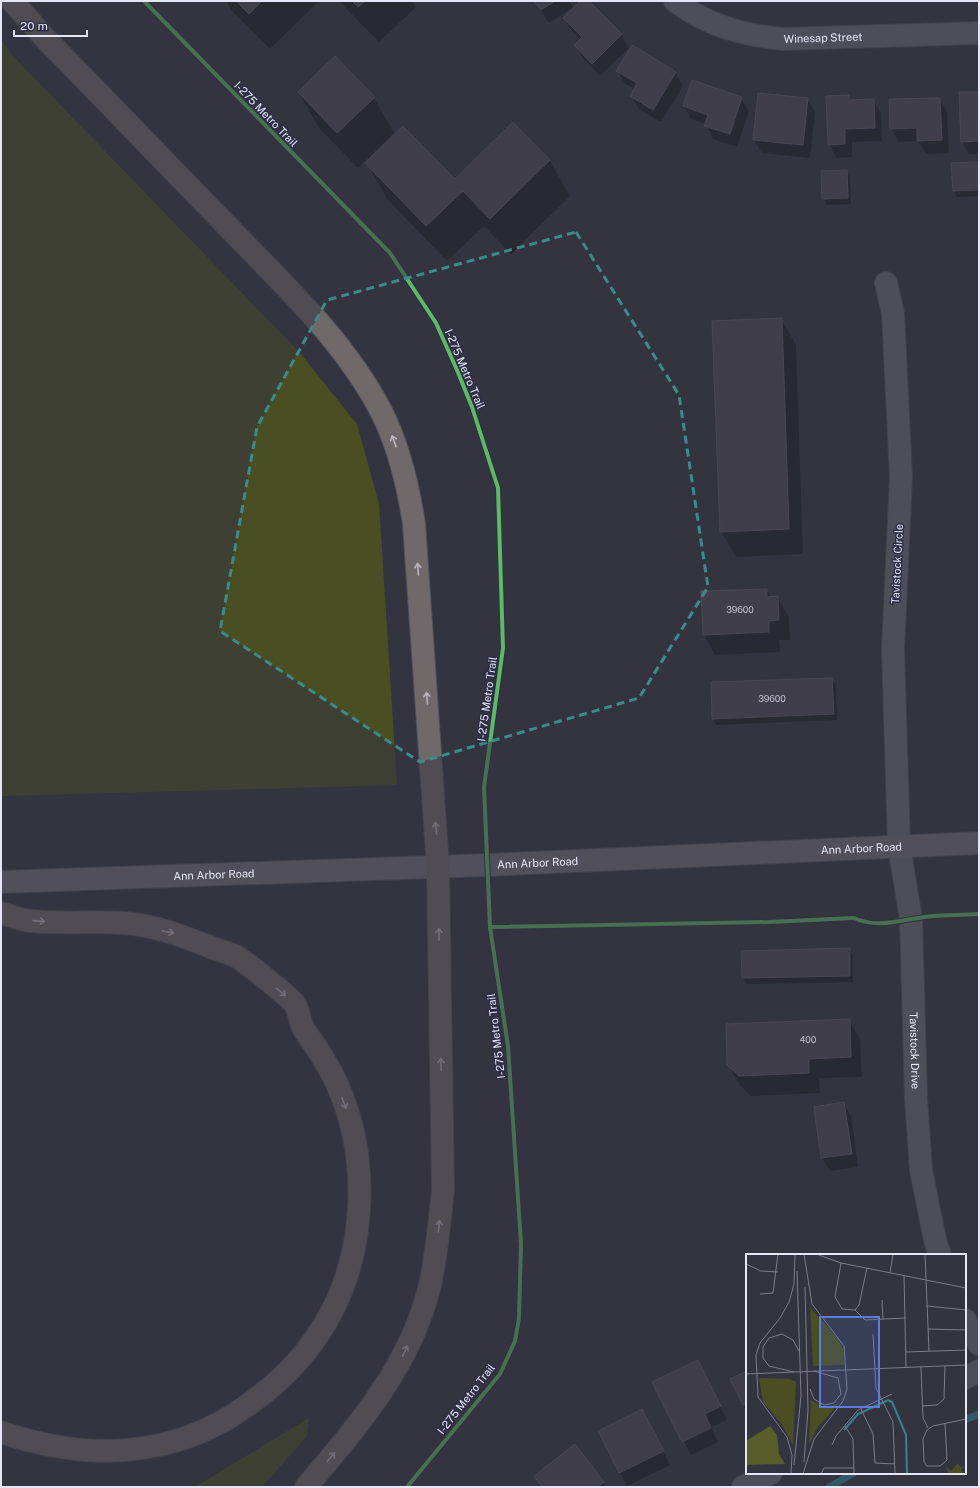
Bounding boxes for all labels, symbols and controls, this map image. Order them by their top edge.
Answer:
scale bar [14,12,87,38]
text: 20 m [20,19,48,33]
street label: Winesap Street [783,31,863,45]
street label: I-275 Metro Trail [232,79,300,149]
street label: I-275 Metro Trail [443,327,487,411]
one-way arrow [390,435,397,448]
street label: Tavistock Circle [889,524,905,604]
one-way arrow [414,563,421,576]
house number: 39600 [726,604,754,615]
street label: I-275 Metro Trail [475,656,499,742]
one-way arrow [423,692,430,705]
house number: 39600 [758,693,786,704]
one-way arrow [432,822,439,835]
street label: Ann Arbor Road [820,840,902,856]
street label: Ann Arbor Road [497,855,578,871]
street label: Ann Arbor Road [173,867,255,882]
one-way arrow [32,918,45,925]
one-way arrow [161,928,174,936]
one-way arrow [435,928,443,941]
one-way arrow [276,988,286,997]
street label: I-275 Metro Trail [485,993,507,1079]
street label: Tavistock Drive [908,1012,922,1089]
house number: 400 [800,1034,817,1045]
one-way arrow [437,1058,445,1071]
one-way arrow [341,1097,349,1109]
one-way arrow [436,1220,443,1233]
inset map [746,1254,966,1474]
one-way arrow [402,1345,409,1357]
street label: I-275 Metro Trail [435,1362,497,1436]
one-way arrow [326,1453,335,1463]

